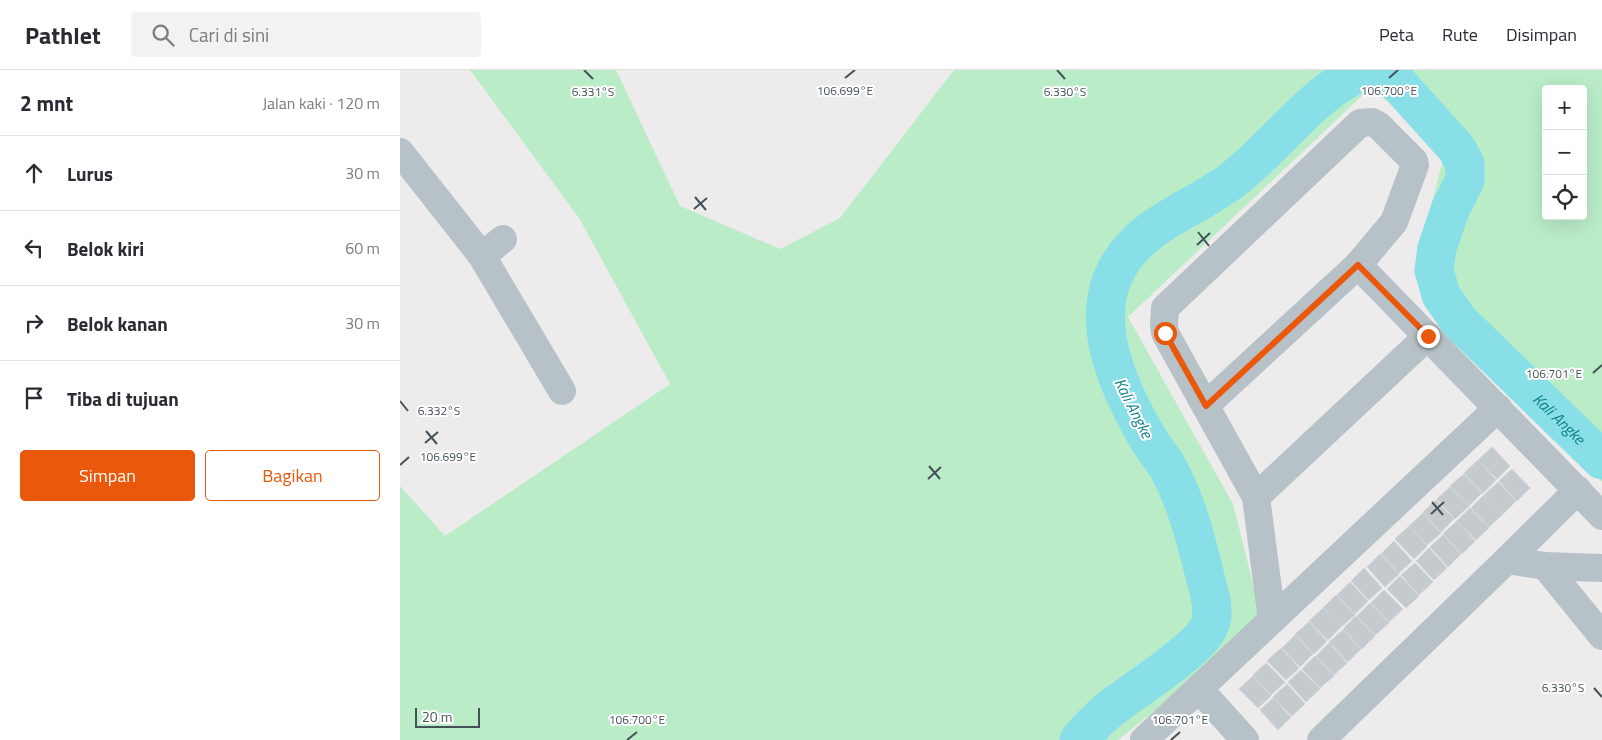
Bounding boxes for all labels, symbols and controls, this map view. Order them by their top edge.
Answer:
search box [131,12,481,57]
text: Pathlet [25,17,101,53]
text: Cari di sini [189,20,269,49]
icon: search [149,21,177,49]
text: Peta [1379,21,1414,48]
text: Rute [1442,21,1478,48]
text: Disimpan [1506,21,1577,48]
text: 106.699°E [817,81,873,100]
text: 106.700°E [1361,81,1417,100]
text: 6.331°S [572,82,614,101]
text: 6.330°S [1044,82,1086,101]
map controls [1542,85,1587,220]
button: + [1542,85,1587,130]
text: 2 mnt [20,87,73,119]
text: Jalan kaki · 120 m [262,91,380,115]
button: − [1542,130,1587,175]
icon: ahead [20,159,48,187]
text: Lurus [67,159,113,188]
text: 30 m [345,161,380,185]
button: locate [1542,175,1587,220]
icon: left [20,234,48,262]
text: Belok kiri [67,234,144,263]
text: 60 m [345,236,380,260]
icon: right [20,309,48,337]
text: Belok kanan [67,309,168,338]
text: 30 m [345,311,380,335]
route start [1154,322,1177,345]
route end [1417,325,1440,348]
text: 106.701°E [1526,364,1582,383]
water label: Kali Angke [1109,374,1160,444]
icon: arrive [20,384,48,412]
text: Tiba di tujuan [67,384,179,413]
water label: Kali Angke [1528,387,1592,451]
text: 6.332°S [418,401,460,420]
text: 106.699°E [420,447,476,466]
button: Simpan [20,450,195,501]
button: Bagikan [205,450,380,501]
text: 6.330°S [1542,678,1584,697]
scale bar [415,705,480,728]
text: 20 m [422,706,452,727]
text: 106.700°E [609,710,665,729]
text: 106.701°E [1152,710,1208,729]

